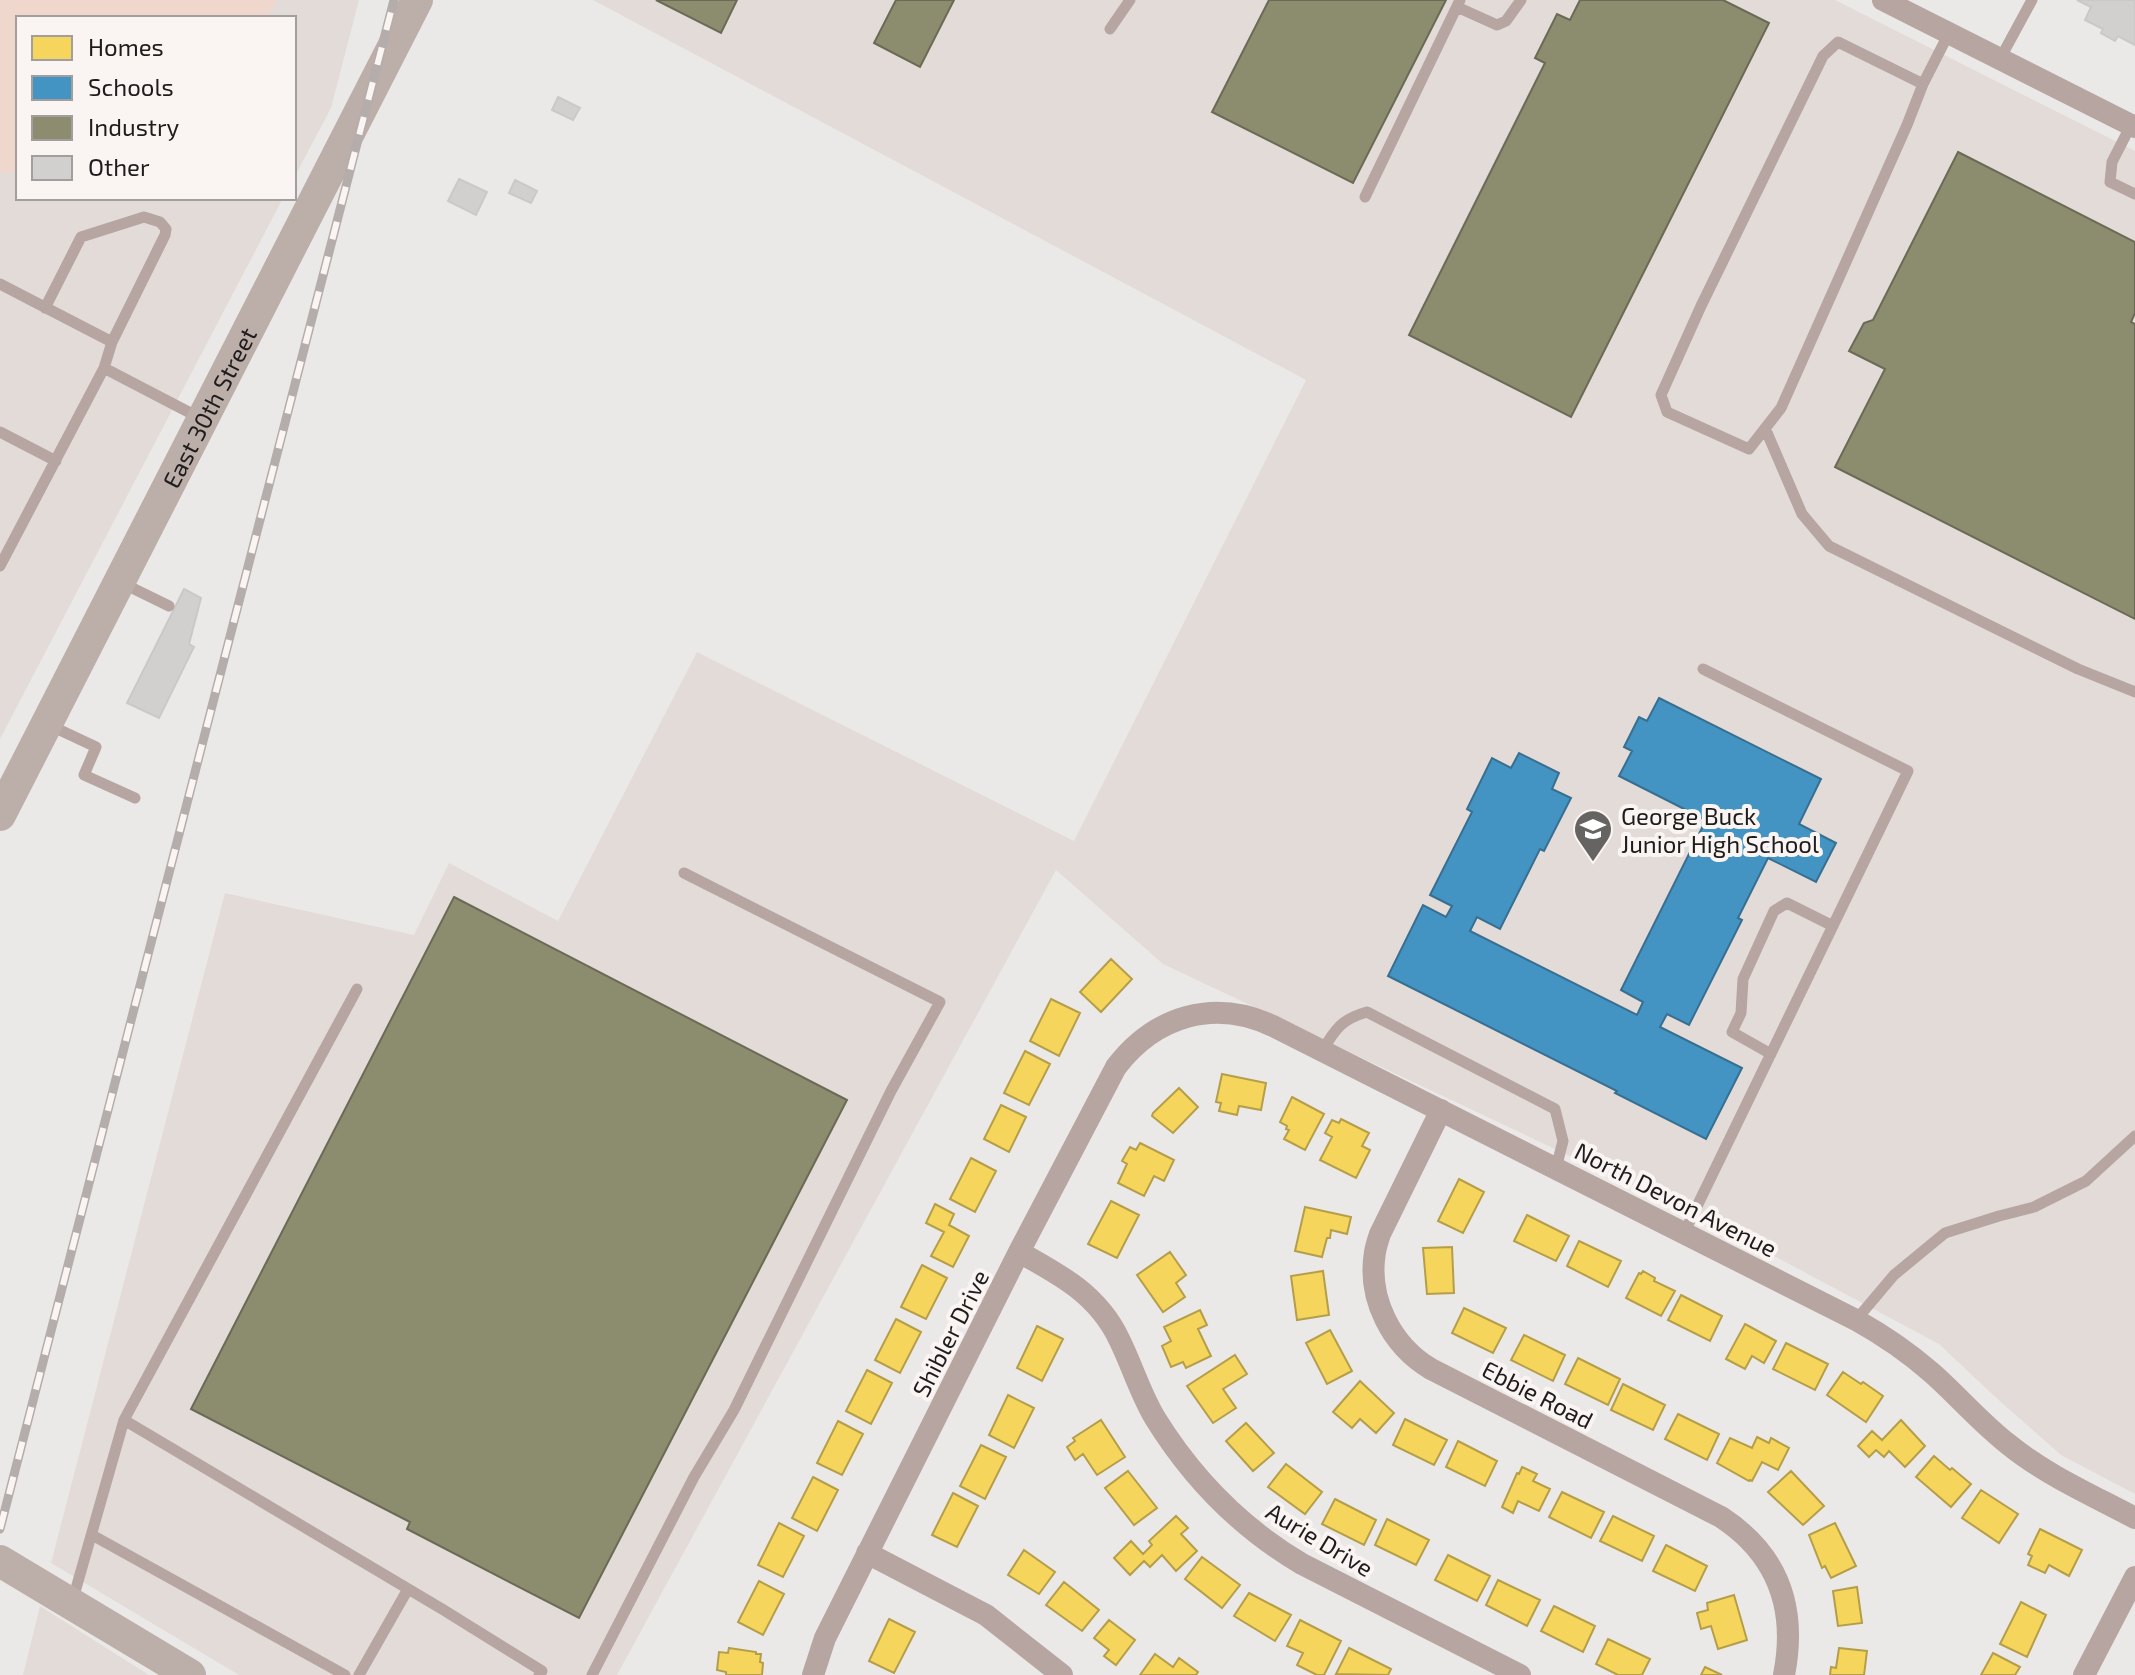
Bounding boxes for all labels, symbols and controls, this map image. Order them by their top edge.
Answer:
legend [16,16,296,200]
text: Homes [88,32,164,61]
text: Schools [88,72,174,101]
text: Industry [88,112,180,141]
text: Other [88,152,150,181]
street label: East 30th Street [156,322,262,492]
place label: George Buck Junior High School [1621,801,1819,858]
school or university icon: George Buck Junior High School [1572,808,1614,863]
street label: North Devon Avenue [1570,1136,1782,1262]
street label: Shibler Drive [906,1265,994,1401]
street label: Ebbie Road [1478,1354,1598,1434]
street label: Aurie Drive [1261,1496,1379,1582]

